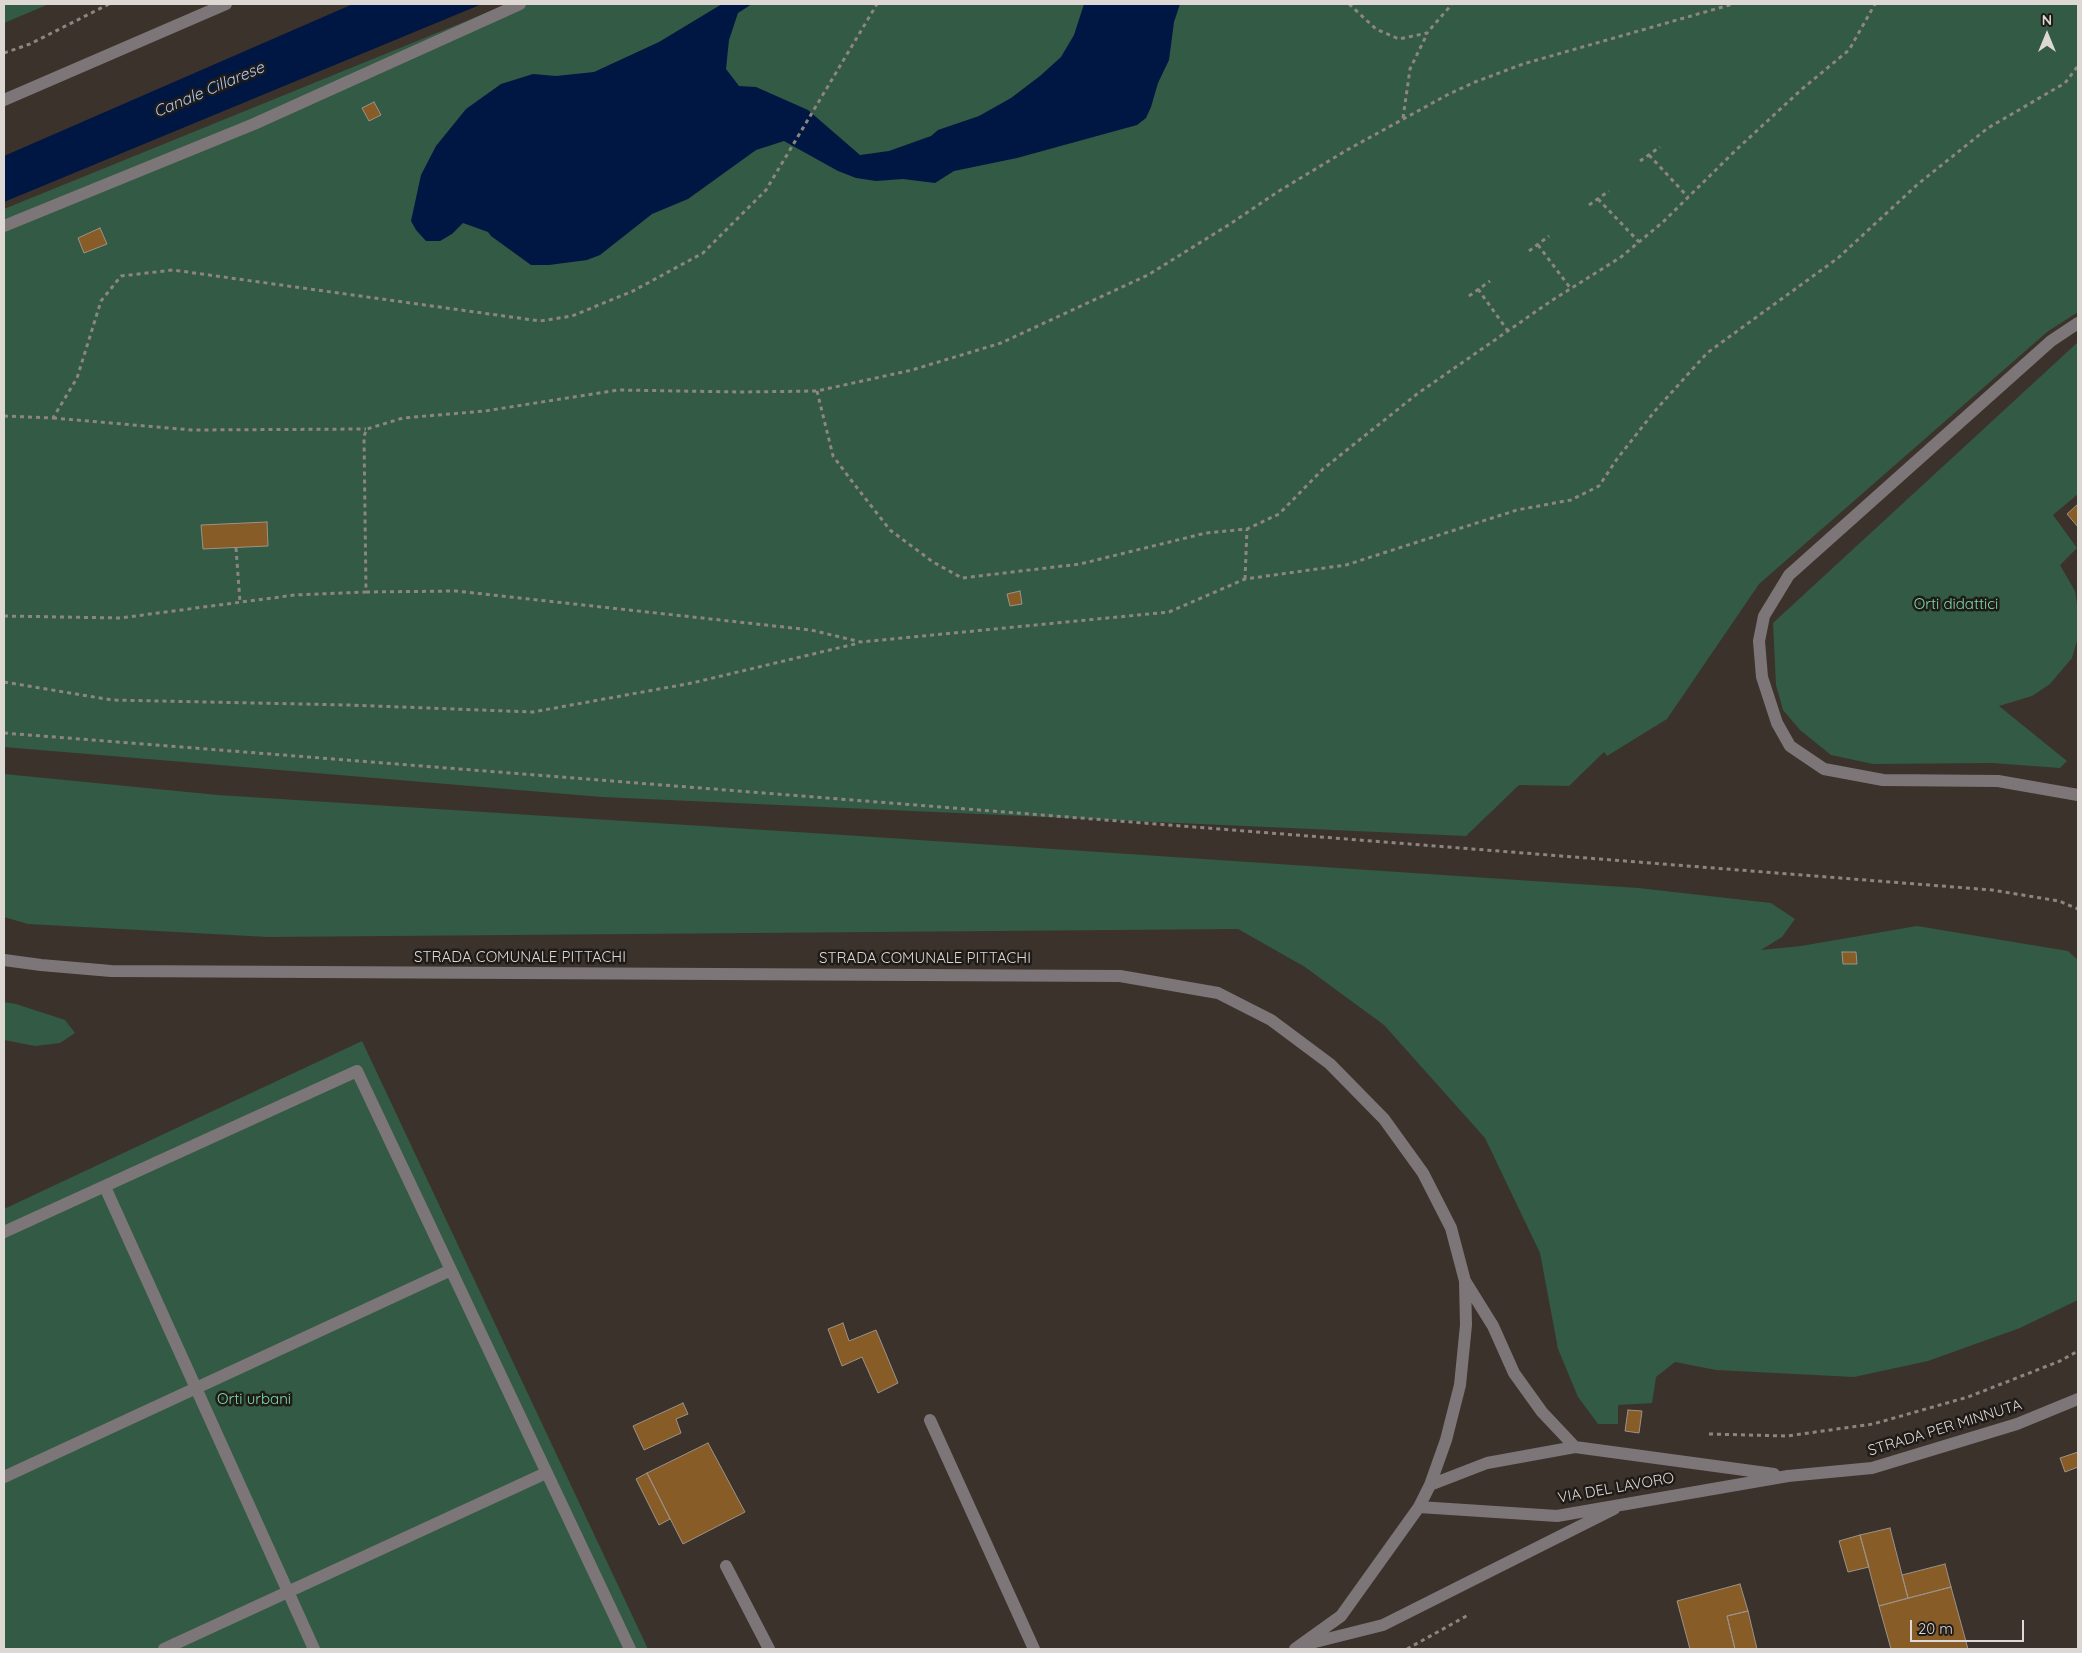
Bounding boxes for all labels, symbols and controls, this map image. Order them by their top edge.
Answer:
north arrow [2022,10,2072,60]
text: N [2042,11,2052,29]
water label: Canale Cillarese [151,58,267,122]
park label: Orti didattici [1914,595,1998,613]
street label: STRADA COMUNALE PITTACHI [414,948,626,966]
street label: STRADA COMUNALE PITTACHI [819,949,1031,967]
park label: Orti urbani [217,1390,291,1408]
street label: STRADA PER MINNUTA [1866,1396,2024,1460]
street label: VIA DEL LAVORO [1556,1469,1676,1507]
scale bar [1912,1610,2026,1642]
text: 20 m [1918,1619,1953,1638]

